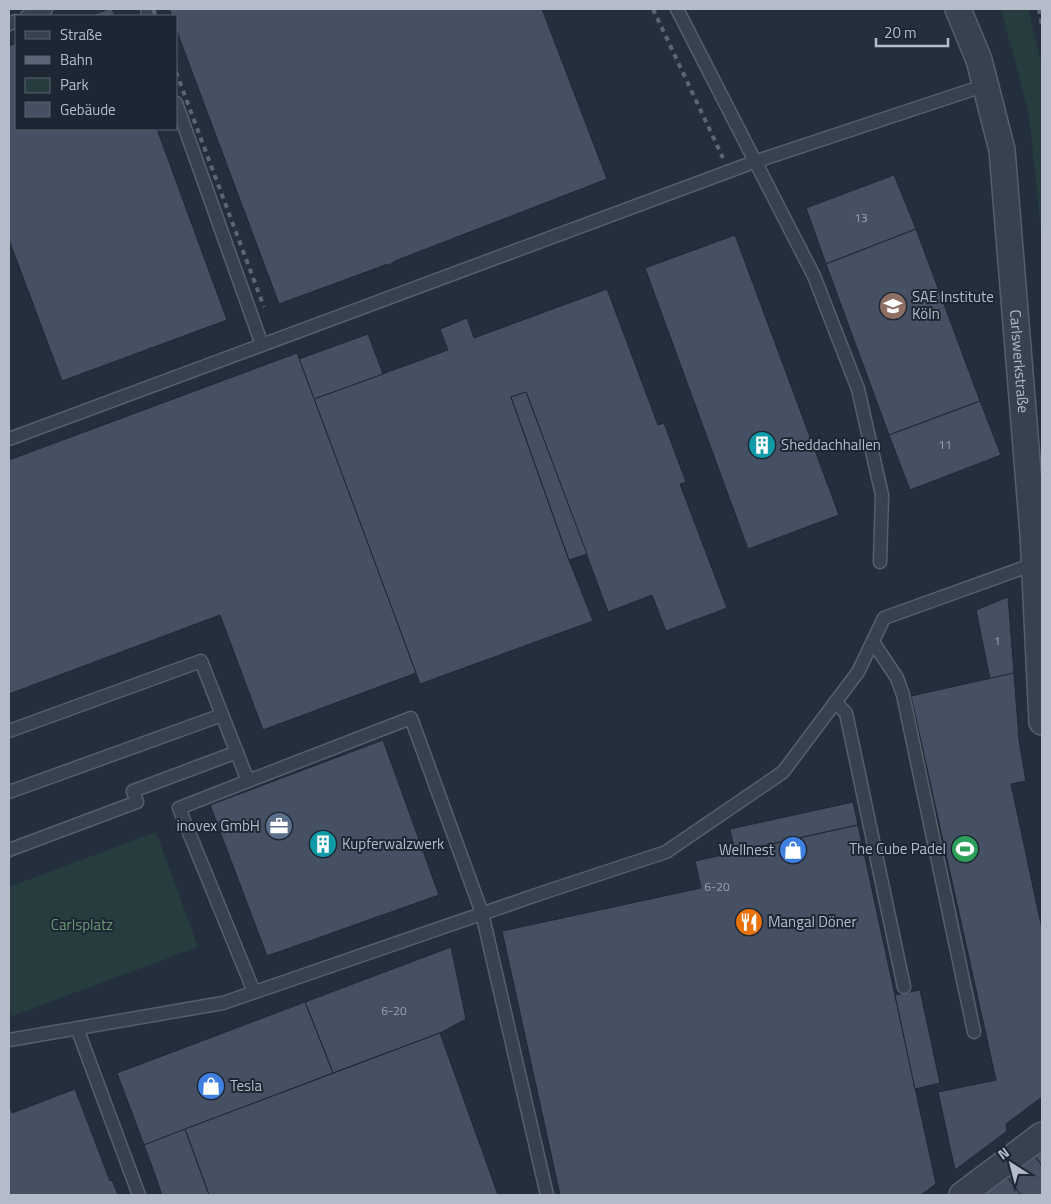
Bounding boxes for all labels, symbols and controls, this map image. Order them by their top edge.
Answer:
legend [15,15,178,130]
scale bar [876,15,948,47]
text: 20 m [884,21,917,44]
text: Straße [60,23,102,46]
text: Bahn [60,48,93,71]
text: Park [60,73,89,96]
text: Gebäude [60,98,116,121]
house number: 13 [854,208,868,227]
place label: SAE Institute Köln [912,285,994,325]
school or university icon: SAE Institute Köln [878,291,908,321]
street label: Carlswerkstraße [1004,309,1035,414]
building icon: Sheddachhallen [747,430,777,460]
place label: Sheddachhallen [781,433,881,456]
house number: 11 [938,435,952,454]
house number: 1 [994,631,1000,650]
office icon: inovex GmbH [264,811,294,841]
place label: inovex GmbH [176,814,260,837]
building icon: Kupferwalzwerk [308,829,338,859]
place label: Kupferwalzwerk [342,832,444,855]
sports icon: The Cube Padel [950,834,980,864]
shop icon: Wellnest [778,835,808,865]
place label: The Cube Padel [849,837,946,860]
place label: Wellnest [719,838,775,861]
house number: 6-20 [704,877,730,896]
restaurant icon: Mangal Döner [734,907,764,937]
place label: Mangal Döner [768,910,857,933]
park label: Carlsplatz [51,913,113,936]
house number: 6-20 [381,1001,407,1020]
shop icon: Tesla [196,1071,226,1101]
place label: Tesla [230,1074,263,1097]
north arrow [986,1139,1036,1189]
text: N [993,1142,1013,1164]

